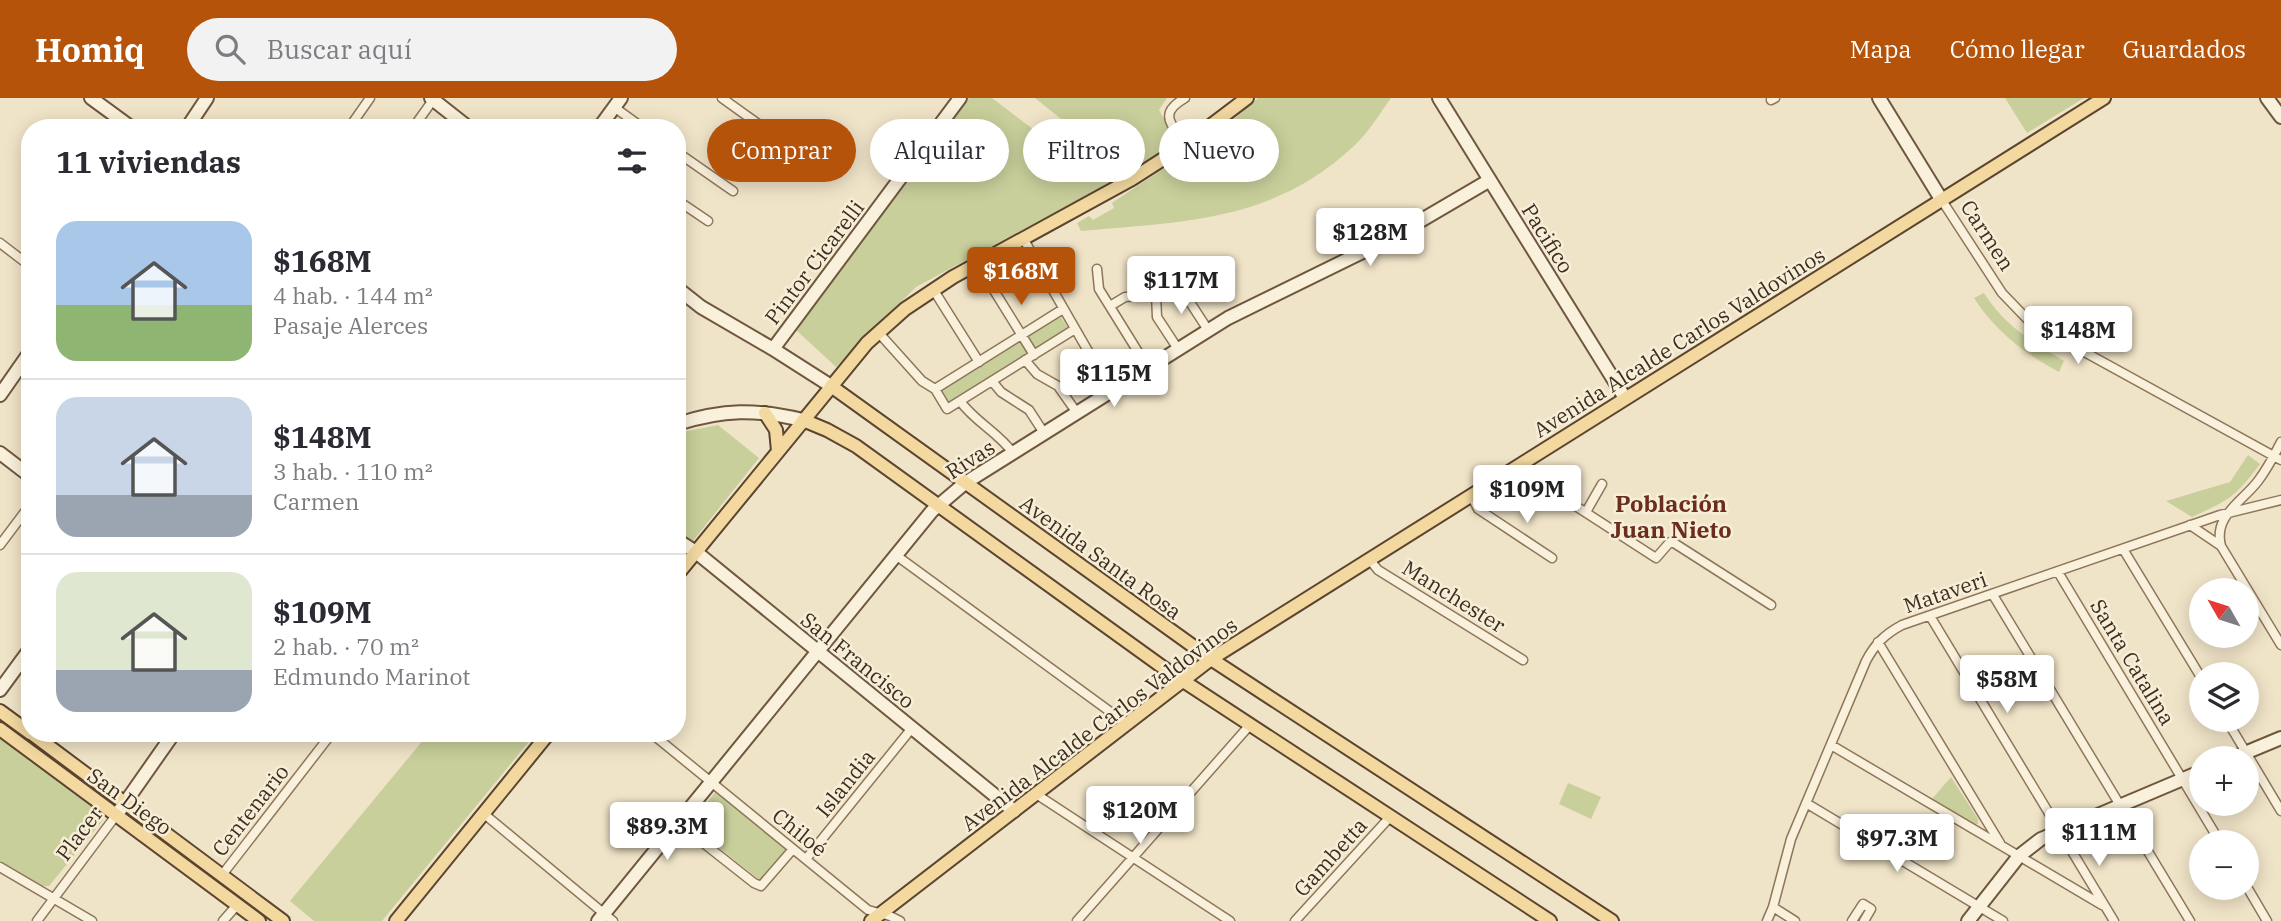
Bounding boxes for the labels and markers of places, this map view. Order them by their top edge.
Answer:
pin: $128M [1321,208,1419,268]
pin: $168M [972,248,1070,307]
pin: $117M [1132,256,1230,316]
pin: $148M [2029,306,2127,366]
pin: $115M [1065,350,1163,409]
pin: $109M [1478,466,1576,525]
pin: $58M [1966,656,2048,715]
pin: $120M [1091,786,1189,846]
pin: $89.3M [610,802,724,862]
pin: $111M [2050,808,2148,868]
pin: $97.3M [1840,814,1954,874]

